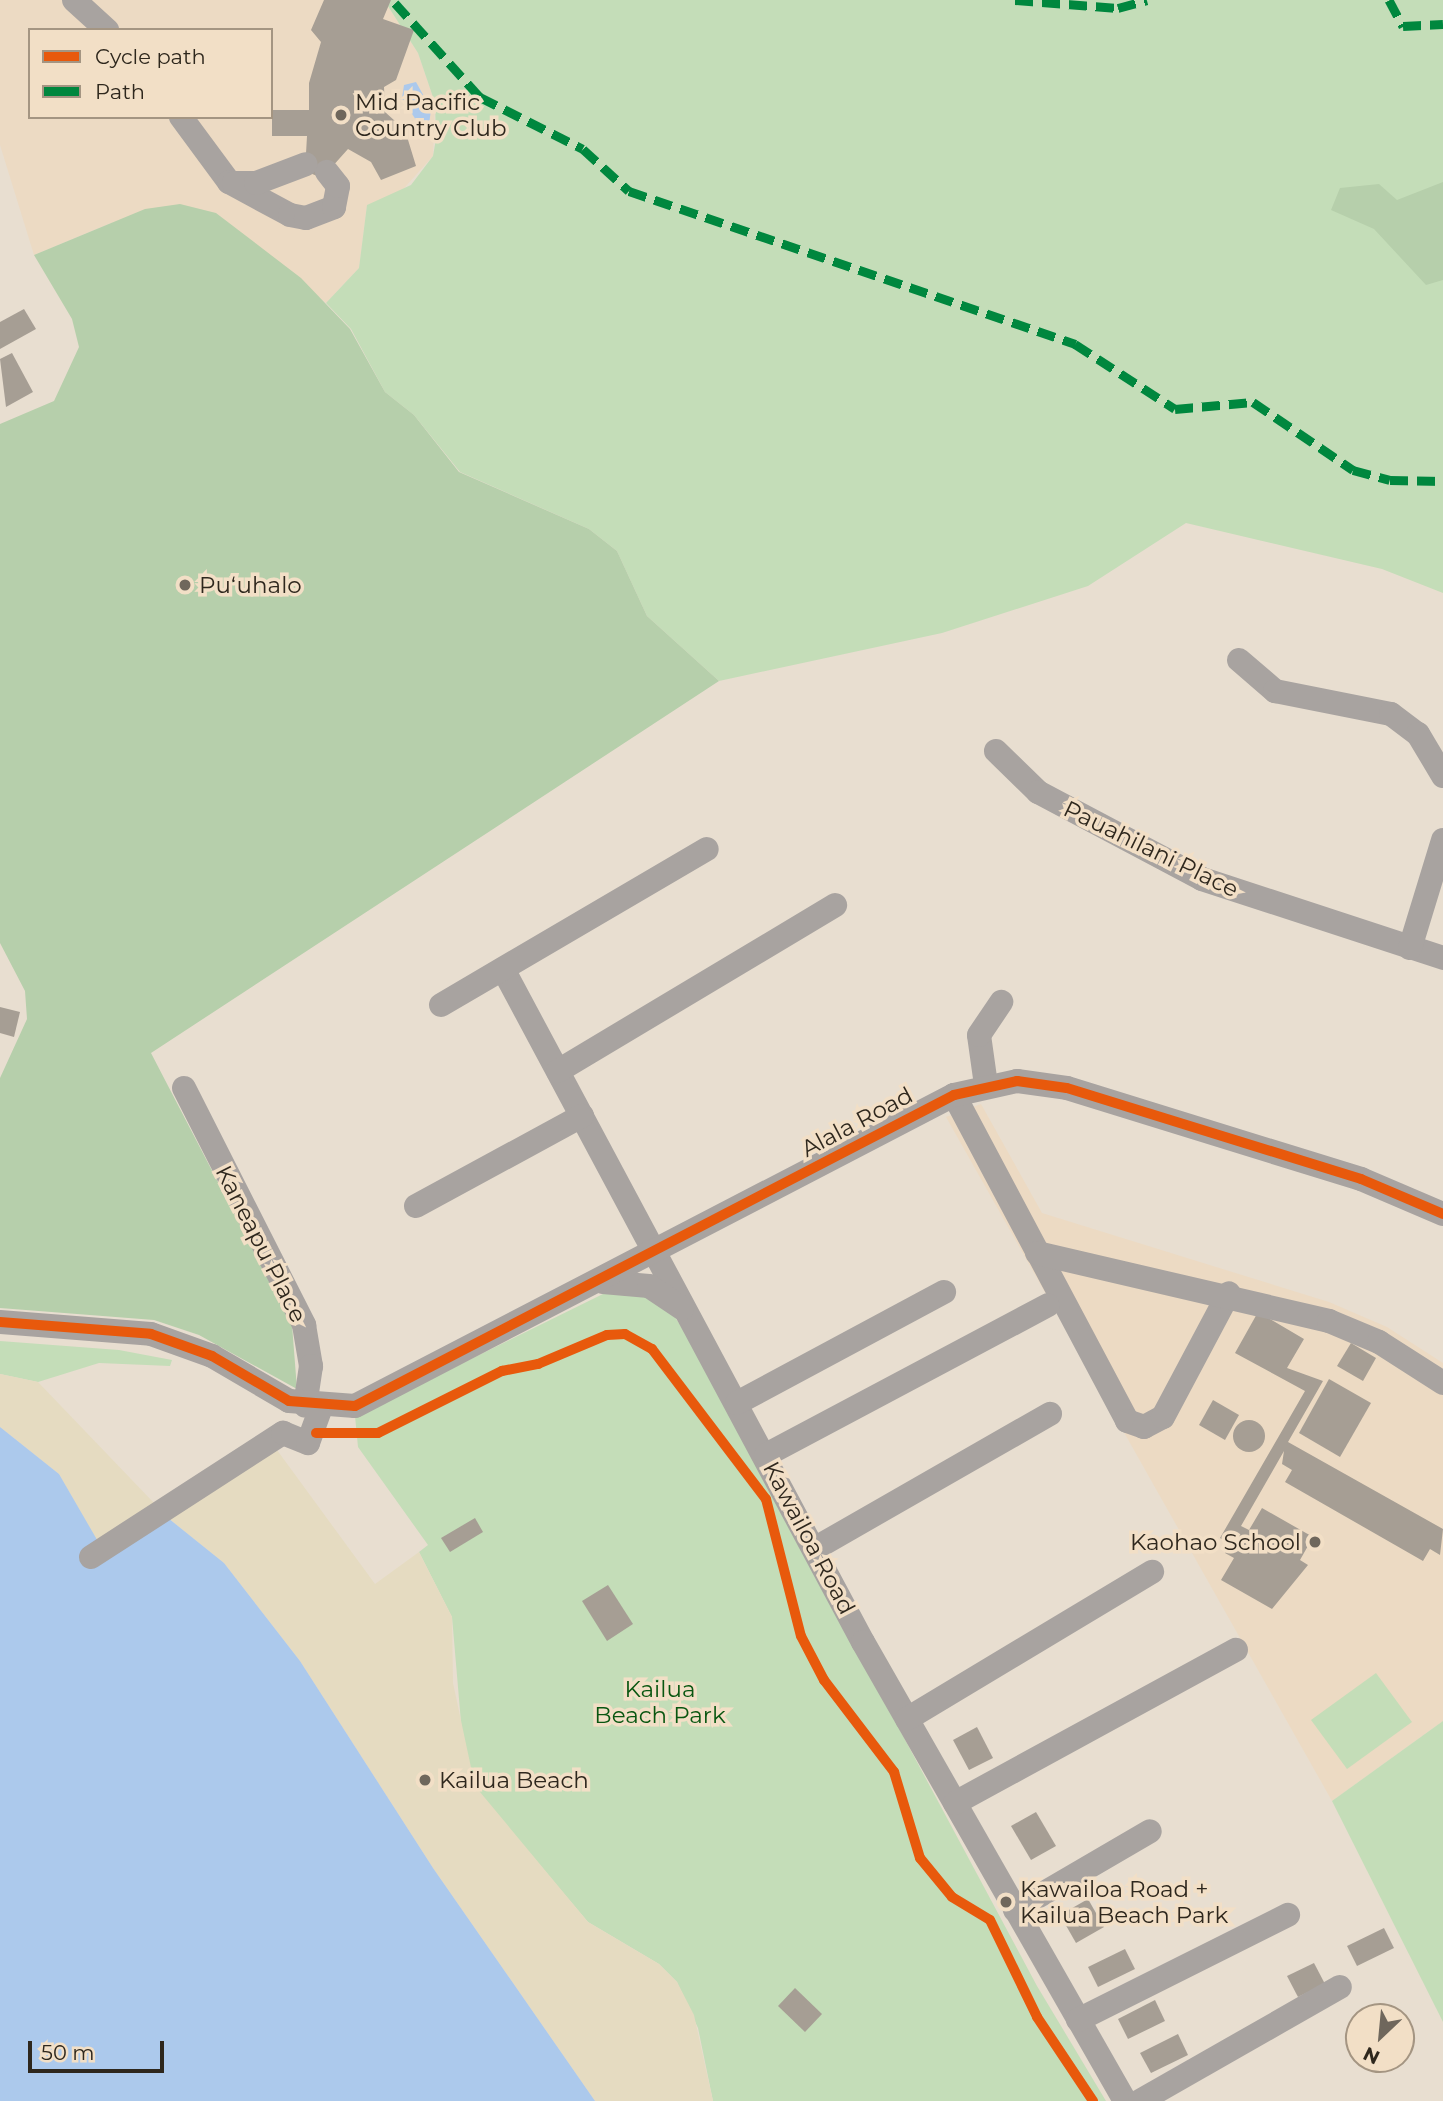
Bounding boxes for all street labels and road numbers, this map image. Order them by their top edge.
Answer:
street label: Pauahilani Place [1059,795,1243,903]
street label: Alala Road [797,1081,917,1163]
street label: Kaneapu Place [210,1161,312,1327]
street label: Kawailoa Road [757,1457,861,1619]

